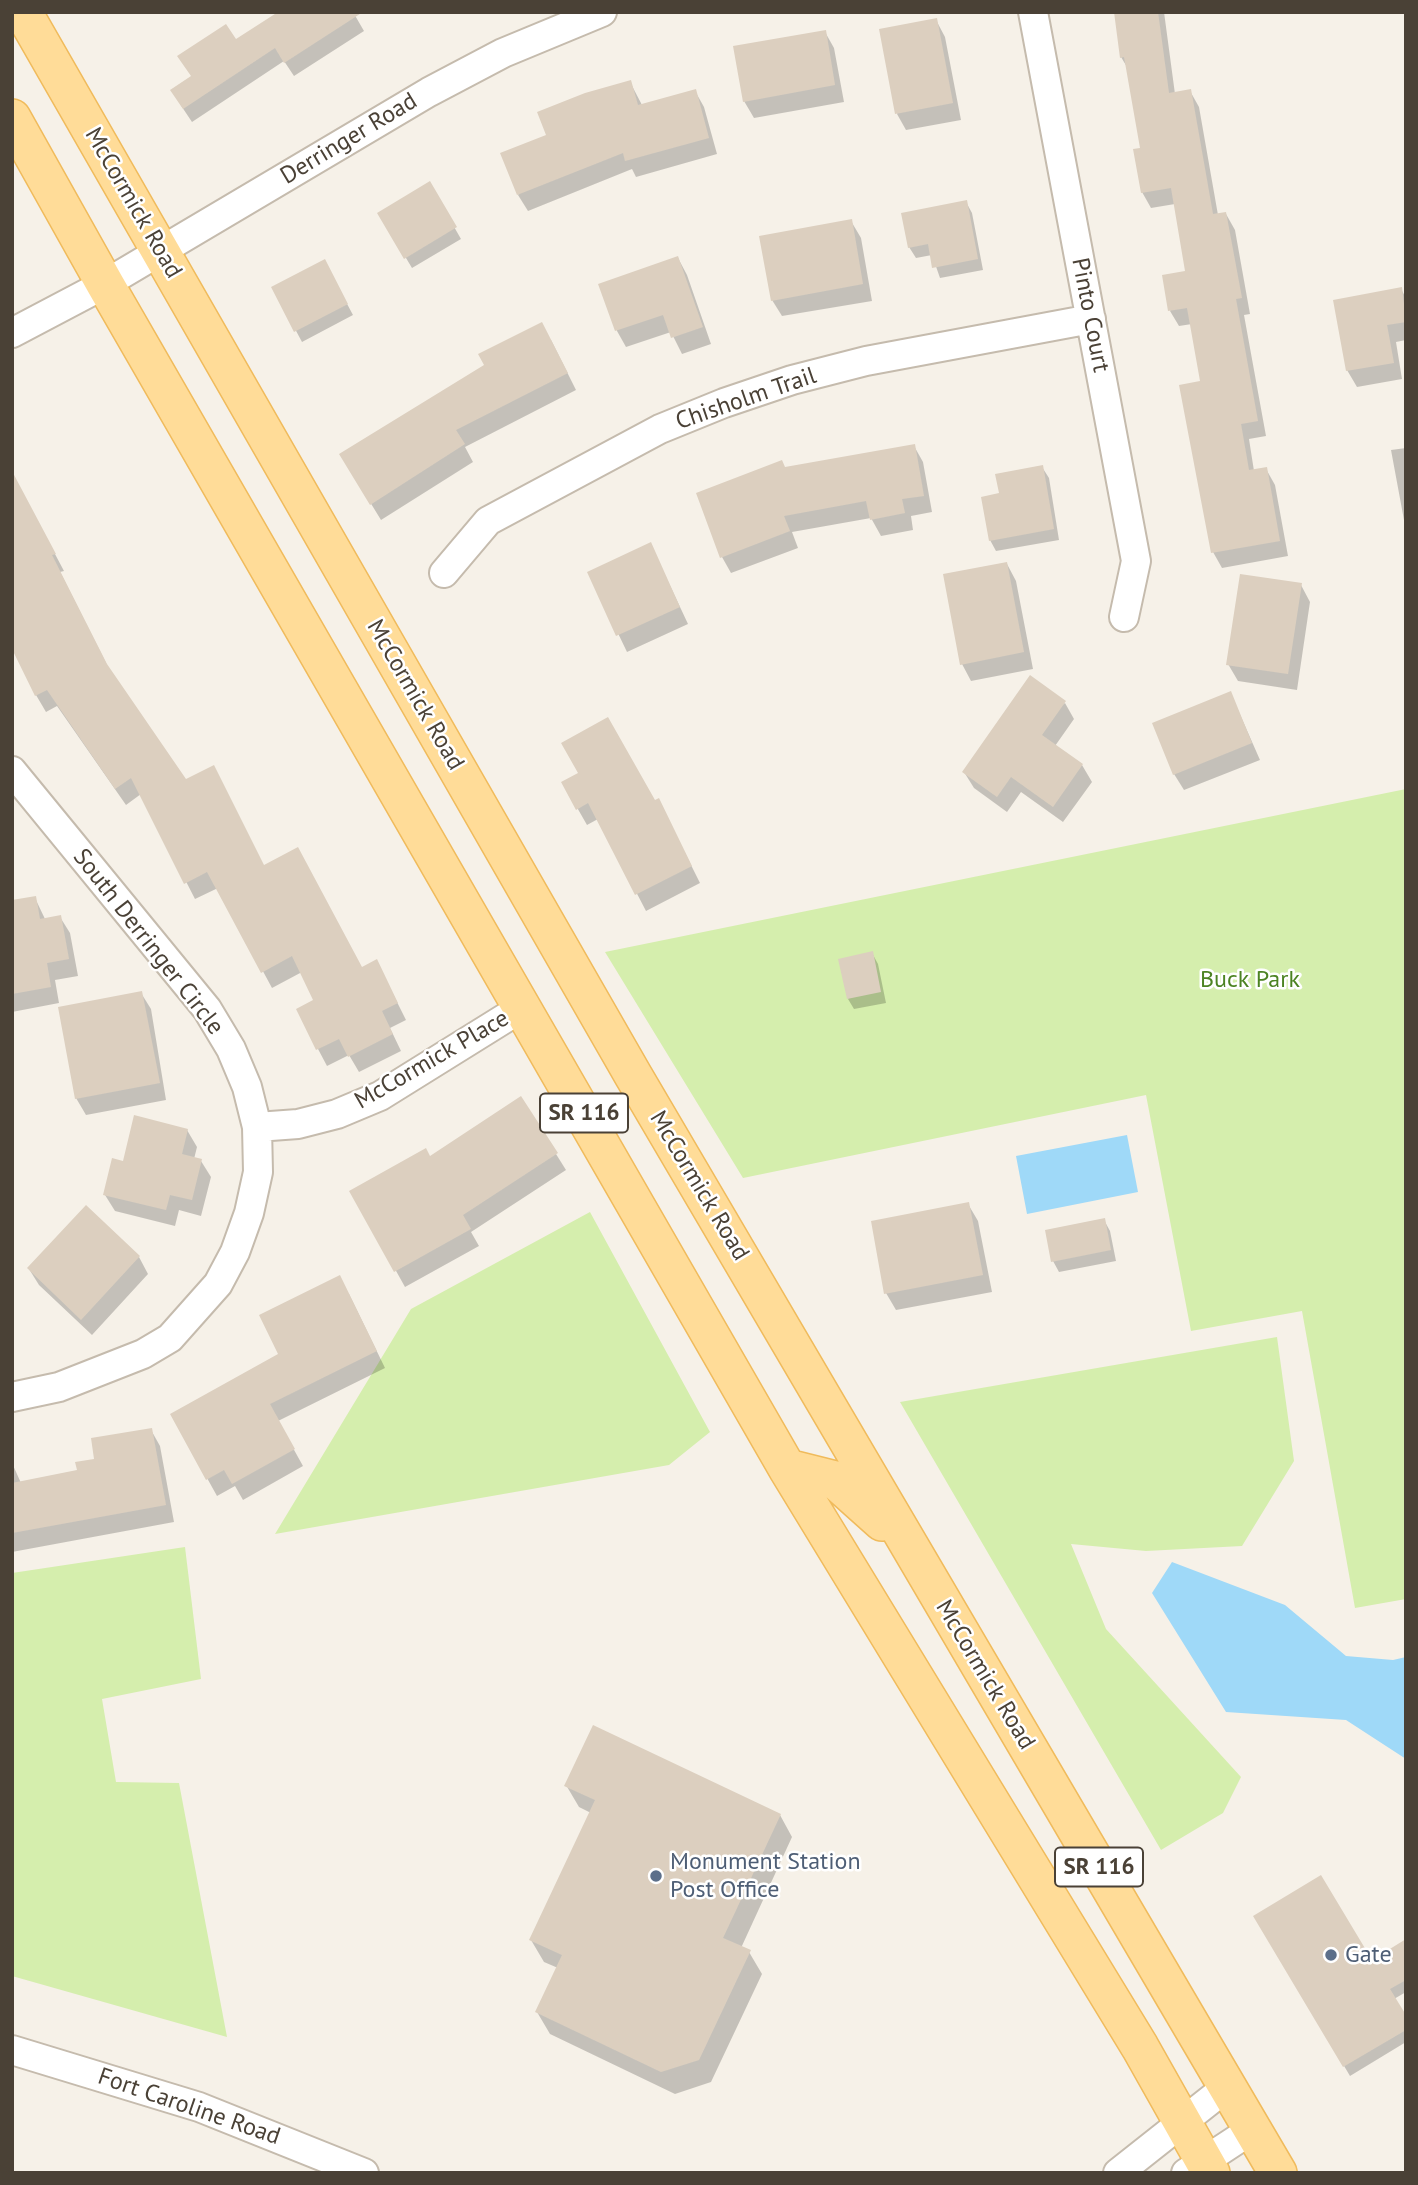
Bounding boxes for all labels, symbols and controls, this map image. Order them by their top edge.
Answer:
street label: Derringer Road [275,87,423,191]
street label: McCormick Road [78,123,188,283]
street label: Pinto Court [1065,255,1115,375]
street label: Chisholm Trail [672,362,820,436]
street label: McCormick Road [360,615,470,775]
street label: South Derringer Circle [66,843,230,1041]
park label: Buck Park [1200,966,1300,994]
street label: McCormick Place [350,1004,514,1116]
road number: SR 116 [540,1094,628,1132]
street label: McCormick Road [643,1106,755,1266]
street label: McCormick Road [929,1595,1041,1755]
place label: Monument Station Post Office [670,1848,861,1904]
road number: SR 116 [1055,1848,1143,1886]
marker: Monument Station Post Office [648,1868,664,1884]
place label: Gate [1345,1941,1392,1969]
marker: Gate [1323,1947,1339,1963]
street label: Fort Caroline Road [94,2062,284,2152]

